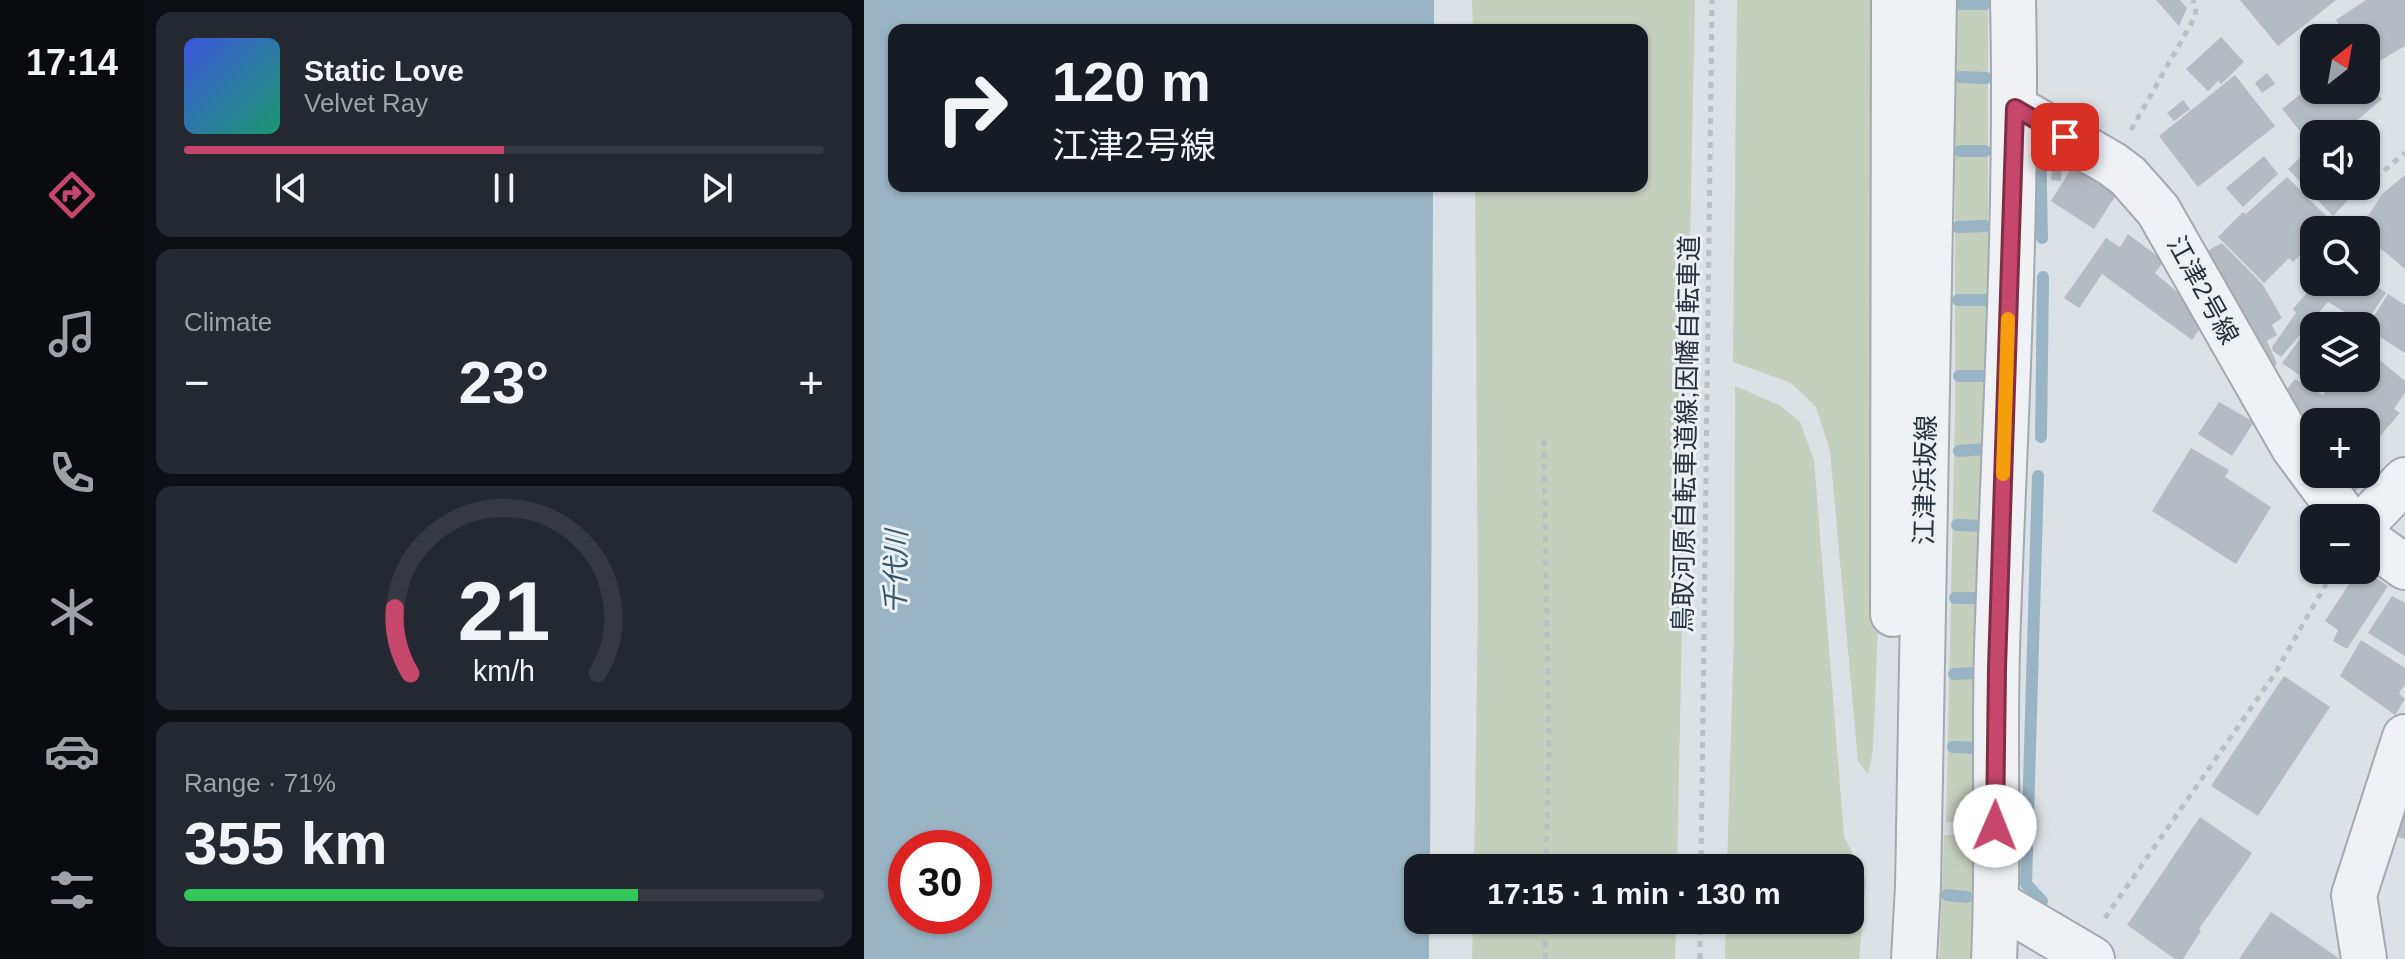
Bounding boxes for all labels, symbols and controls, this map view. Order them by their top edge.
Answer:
north arrow [2300,24,2380,104]
map controls [2300,24,2380,584]
text: 17:14 [26,42,118,83]
text: 120 m [1052,50,1211,113]
text: Static Love [304,54,464,87]
icon: right [920,56,1024,160]
text: Velvet Ray [304,88,428,118]
pin [2031,103,2099,171]
icon: arrive [2043,115,2087,159]
button: sound [2300,120,2380,200]
text: 江津2号線 [1052,125,1216,166]
icon: previous [269,166,313,210]
icon: pause [482,166,526,210]
icon: next [695,166,739,210]
icon: directions [44,167,100,223]
button: search [2300,216,2380,296]
street label: 江津2号線 [2161,231,2245,349]
street label: 鳥取河原自転車道線;因幡自転車道 [1668,235,1704,633]
icon: music [44,306,100,362]
text: Climate [184,307,272,337]
button: layers [2300,312,2380,392]
text: 23° [459,349,549,416]
text: − [184,358,210,407]
text: + [798,358,824,407]
button: + [2300,408,2380,488]
street label: 江津浜坂線 [1909,415,1941,545]
icon: phone [44,445,100,501]
button: − [2300,504,2380,584]
water label: 千代川 [880,527,912,614]
text: 21 [458,564,550,657]
icon: climate [44,584,100,640]
text: km/h [473,655,535,687]
icon: car [44,723,100,779]
text: Range · 71% [184,768,336,798]
position arrow [1953,784,2037,868]
text: 355 km [184,810,388,877]
speed limit sign: 30 [888,830,992,934]
icon: filters [44,862,100,918]
text: 17:15 · 1 min · 130 m [1487,877,1781,910]

